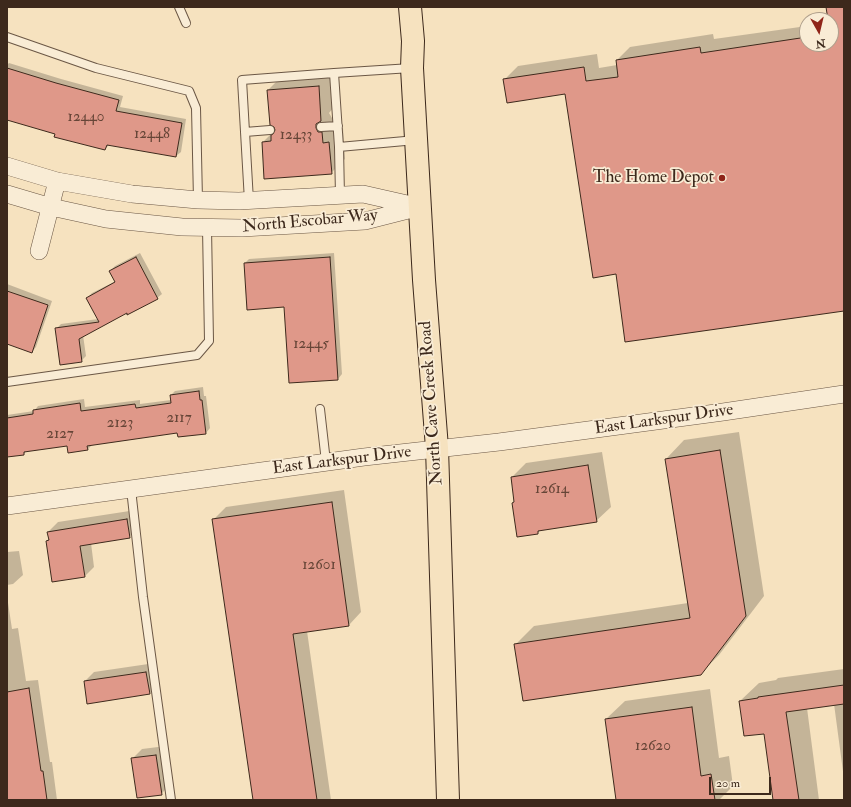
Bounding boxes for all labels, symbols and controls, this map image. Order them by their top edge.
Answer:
north arrow [799,12,839,52]
text: N [815,36,826,51]
house number: 12440 [68,109,104,127]
house number: 12448 [134,126,170,144]
house number: 12433 [280,127,312,145]
place label: The Home Depot [593,168,714,188]
marker: The Home Depot [717,173,727,183]
street label: North Escobar Way [241,206,379,238]
street label: North Cave Creek Road [416,320,448,486]
house number: 12445 [293,336,329,354]
street label: East Larkspur Drive [593,400,735,440]
house number: 2117 [166,410,192,428]
house number: 2123 [107,415,133,433]
house number: 2127 [46,426,74,444]
street label: East Larkspur Drive [271,442,413,480]
house number: 12614 [535,481,569,499]
house number: 12601 [302,557,336,575]
house number: 12620 [635,738,671,756]
scale bar [711,769,773,795]
text: 20 m [716,776,740,791]

